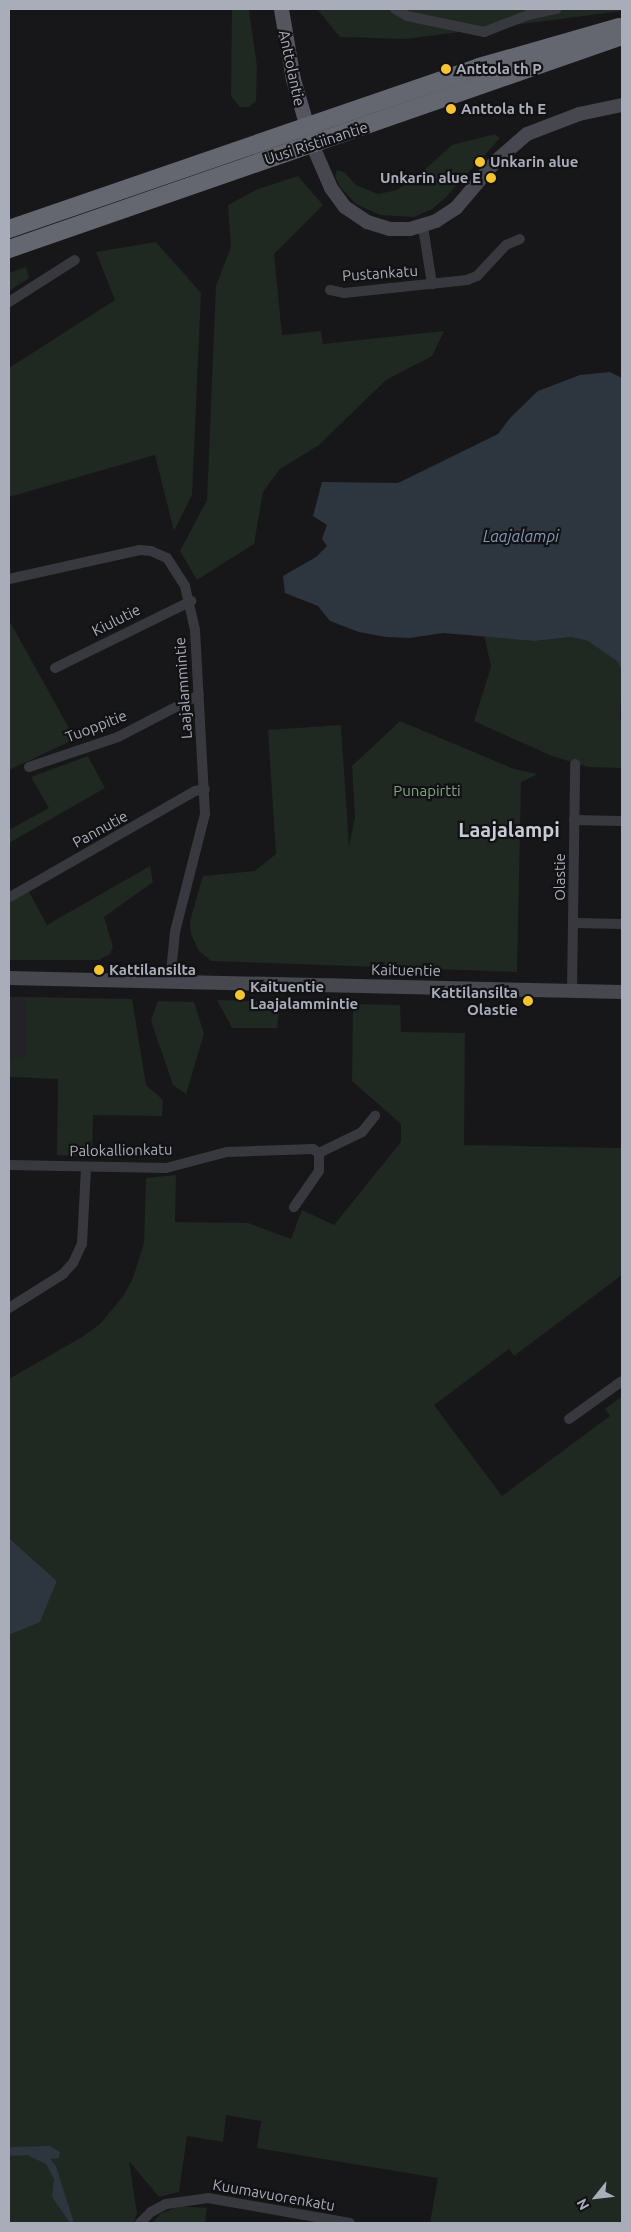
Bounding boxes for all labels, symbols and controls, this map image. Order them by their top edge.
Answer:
street label: Anttolantie [275,29,309,107]
place label: Anttola th P [456,60,542,78]
marker: Anttola th P [440,63,452,75]
place label: Anttola th E [461,100,546,118]
marker: Anttola th E [445,103,457,115]
street label: Uusi Ristiinantie [262,118,370,168]
place label: Unkarin alue [490,153,579,171]
marker: Unkarin alue [474,156,486,168]
place label: Unkarin alue E [380,169,481,187]
marker: Unkarin alue E [485,172,497,184]
street label: Pustankatu [342,261,418,285]
water label: Laajalampi [483,526,559,546]
street label: Kiulutie [89,600,143,640]
street label: Laajalammintie [170,636,196,740]
street label: Tuoppitie [63,706,129,746]
park label: Punapirtti [393,782,461,800]
street label: Pannutie [69,807,131,851]
district label: Laajalampi [458,817,560,841]
street label: Olastie [551,853,569,901]
street label: Kaituentie [371,960,441,980]
place label: Kattilansilta [109,961,196,979]
marker: Kattilansilta [93,964,105,976]
place label: Kaituentie Laajalammintie [250,977,358,1012]
place label: Kattilansilta Olastie [431,983,518,1018]
marker: Kaituentie Laajalammintie [234,989,246,1001]
marker: Kattilansilta Olastie [522,995,534,1007]
street label: Palokallionkatu [69,1140,173,1160]
north arrow [571,2172,621,2222]
street label: Kuumavuorenkatu [212,2175,336,2215]
text: N [573,2196,592,2213]

